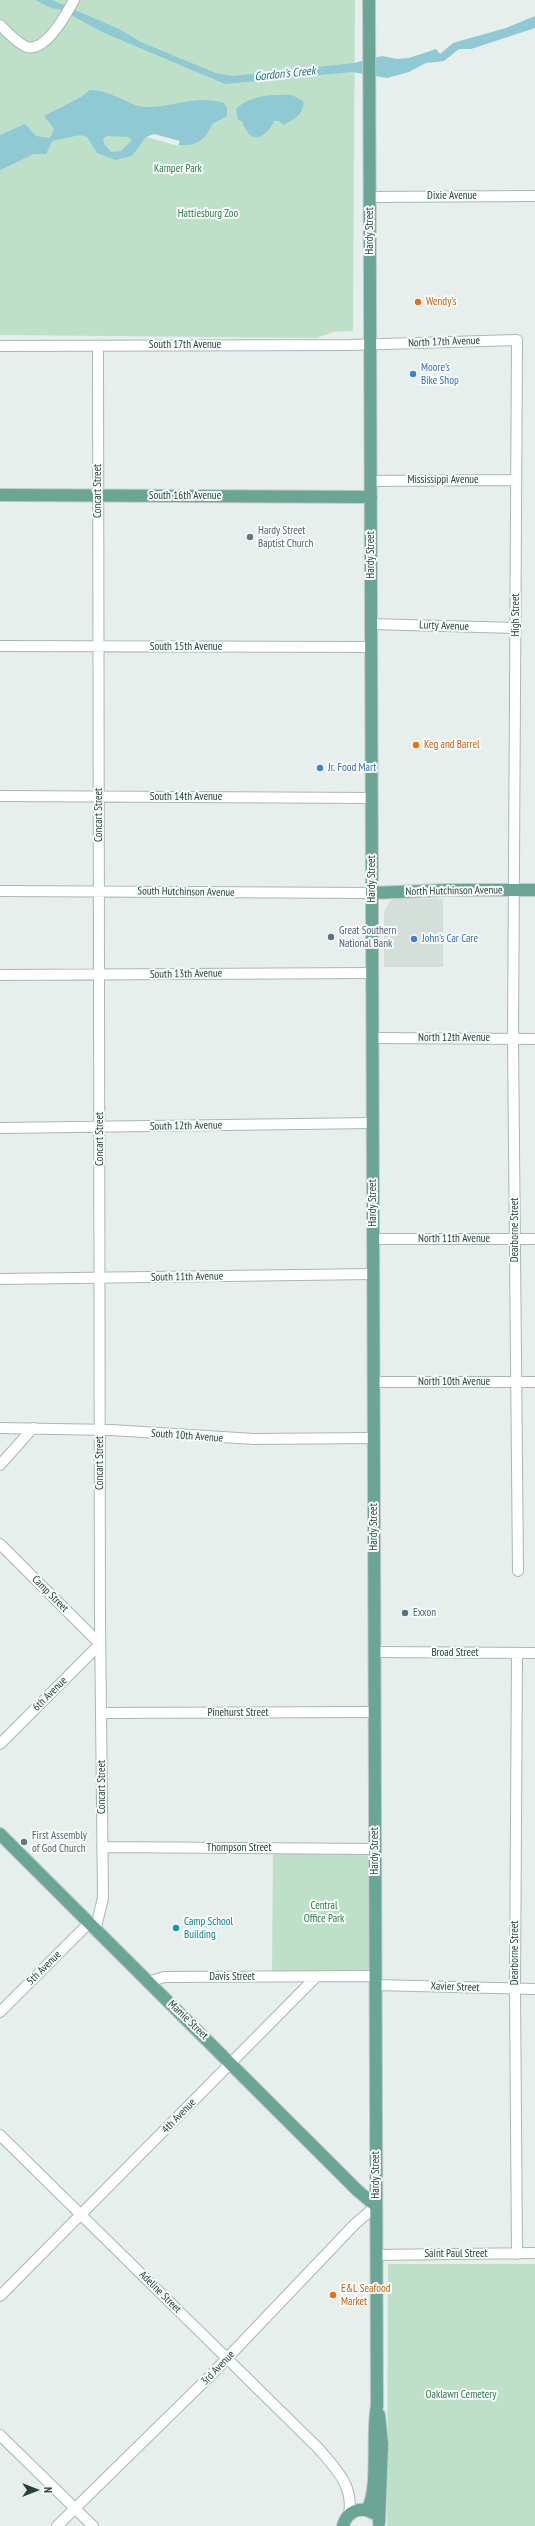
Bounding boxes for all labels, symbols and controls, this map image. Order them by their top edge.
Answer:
water label: Gordon's Creek [254,64,316,84]
park label: Kamper Park [154,162,202,176]
street label: Dixie Avenue [427,189,477,203]
park label: Hattiesburg Zoo [178,207,238,221]
street label: Hardy Street [363,207,377,255]
place label: Wendy's [426,295,456,309]
marker: Wendy's [413,297,423,307]
street label: North 17th Avenue [408,334,480,350]
street label: South 17th Avenue [149,338,221,352]
place label: Moore's Bike Shop [421,361,459,387]
marker: Moore's Bike Shop [408,369,418,379]
street label: Concart Street [91,464,105,518]
street label: Mississippi Avenue [407,473,479,487]
street label: South 16th Avenue [149,489,221,503]
place label: Hardy Street Baptist Church [258,524,313,550]
street label: Hardy Street [364,531,378,579]
marker: Hardy Street Baptist Church [245,532,255,542]
street label: High Street [509,594,523,636]
street label: Lurty Avenue [419,619,469,633]
street label: South 15th Avenue [150,640,222,654]
place label: Keg and Barrel [424,738,480,752]
marker: Keg and Barrel [411,740,421,750]
place label: Jr. Food Mart [328,761,376,775]
marker: Jr. Food Mart [315,763,325,773]
street label: Concart Street [92,788,106,842]
street label: South 14th Avenue [150,790,222,804]
street label: Hardy Street [365,855,379,903]
street label: North Hutchinson Avenue [405,884,503,898]
street label: South Hutchinson Avenue [137,885,235,899]
place label: Great Southern National Bank [339,924,396,950]
marker: Great Southern National Bank [326,932,336,942]
place label: John's Car Care [422,932,478,946]
marker: John's Car Care [409,934,419,944]
street label: South 13th Avenue [150,967,222,981]
street label: North 12th Avenue [418,1031,490,1045]
street label: Concart Street [93,1112,107,1166]
street label: South 12th Avenue [150,1119,222,1133]
street label: Hardy Street [366,1179,380,1227]
street label: Dearborne Street [508,1198,522,1262]
street label: North 11th Avenue [418,1232,490,1246]
street label: South 11th Avenue [151,1270,223,1284]
street label: North 10th Avenue [418,1375,490,1389]
street label: South 10th Avenue [150,1427,224,1445]
street label: Concart Street [93,1436,107,1490]
street label: Hardy Street [367,1503,381,1551]
street label: Camp Street [29,1573,71,1615]
place label: Exxon [413,1606,436,1620]
marker: Exxon [400,1608,410,1618]
street label: Broad Street [431,1646,479,1660]
street label: 6th Avenue [30,1674,70,1714]
street label: Pinehurst Street [207,1706,269,1720]
street label: Concart Street [95,1760,109,1814]
street label: Hardy Street [368,1827,382,1875]
place label: First Assembly of God Church [32,1829,87,1855]
marker: First Assembly of God Church [19,1837,29,1847]
street label: Thompson Street [207,1841,271,1855]
park label: Central Office Park [304,1899,344,1925]
place label: Camp School Building [184,1915,233,1941]
street label: Dearborne Street [508,1921,522,1985]
marker: Camp School Building [171,1923,181,1933]
street label: 5th Avenue [24,1948,64,1988]
street label: Davis Street [209,1970,255,1984]
street label: Xavier Street [430,1980,480,1994]
street label: Mamie Street [165,1998,211,2042]
street label: 4th Avenue [159,2096,199,2136]
street label: Hardy Street [369,2151,383,2199]
street label: Saint Paul Street [424,2247,488,2261]
street label: Adeline Street [136,2268,184,2316]
place label: E&L Seafood Market [341,2282,390,2308]
marker: E&L Seafood Market [328,2290,338,2300]
street label: 3rd Avenue [198,2348,238,2388]
park label: Oaklawn Cemetery [426,2388,496,2402]
north arrow [16,2470,56,2510]
text: N [41,2487,55,2493]

